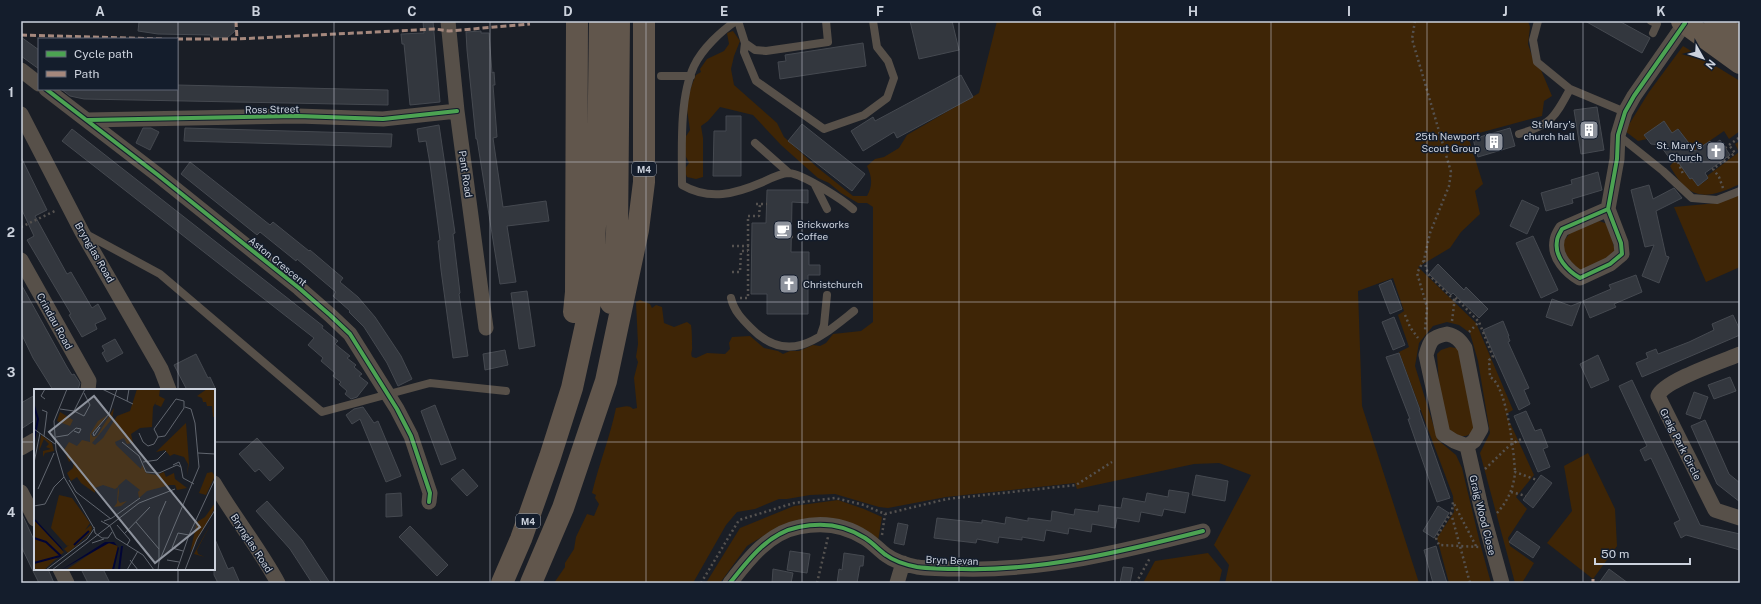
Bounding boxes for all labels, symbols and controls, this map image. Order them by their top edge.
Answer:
text: A [95,4,105,19]
text: B [252,4,261,19]
text: C [407,4,417,19]
text: D [563,4,573,19]
text: E [720,4,728,19]
text: F [876,4,884,19]
text: G [1032,4,1042,19]
text: H [1188,4,1198,19]
text: I [1347,4,1351,19]
text: J [1502,4,1508,19]
text: K [1656,4,1666,19]
legend [38,38,178,90]
north arrow [1683,38,1723,78]
text: Cycle path [74,47,133,61]
text: N [1703,57,1718,71]
text: Path [74,67,100,81]
text: 1 [8,85,14,100]
street label: Ross Street [245,103,299,115]
place label: St Mary's church hall [1523,118,1575,142]
building icon: St Mary's church hall [1578,119,1600,141]
place label: 25th Newport Scout Group [1415,130,1480,154]
building icon: 25th Newport Scout Group [1483,131,1505,153]
place label: St. Mary's Church [1656,139,1702,163]
church icon: St. Mary's Church [1705,140,1727,162]
street label: Pant Road [457,150,475,198]
road number: M4 [632,162,656,176]
place label: Brickworks Coffee [797,218,849,242]
cafe icon: Brickworks Coffee [772,219,794,241]
street label: Brynglas Road [73,220,117,284]
text: 2 [7,225,15,240]
street label: Aston Crescent [246,234,310,288]
church icon: Christchurch [778,273,800,295]
place label: Christchurch [803,278,863,290]
street label: Crindau Road [35,291,75,351]
text: 3 [7,365,16,380]
inset map [34,389,215,570]
street label: Graig Park Circle [1658,406,1704,482]
street label: Graig Wood Close [1467,474,1499,557]
text: 4 [7,505,16,520]
street label: Brynglas Road [229,511,275,575]
road number: M4 [516,514,540,528]
scale bar [1595,540,1690,566]
text: 50 m [1601,547,1629,561]
street label: Bryn Bevan [925,553,979,567]

